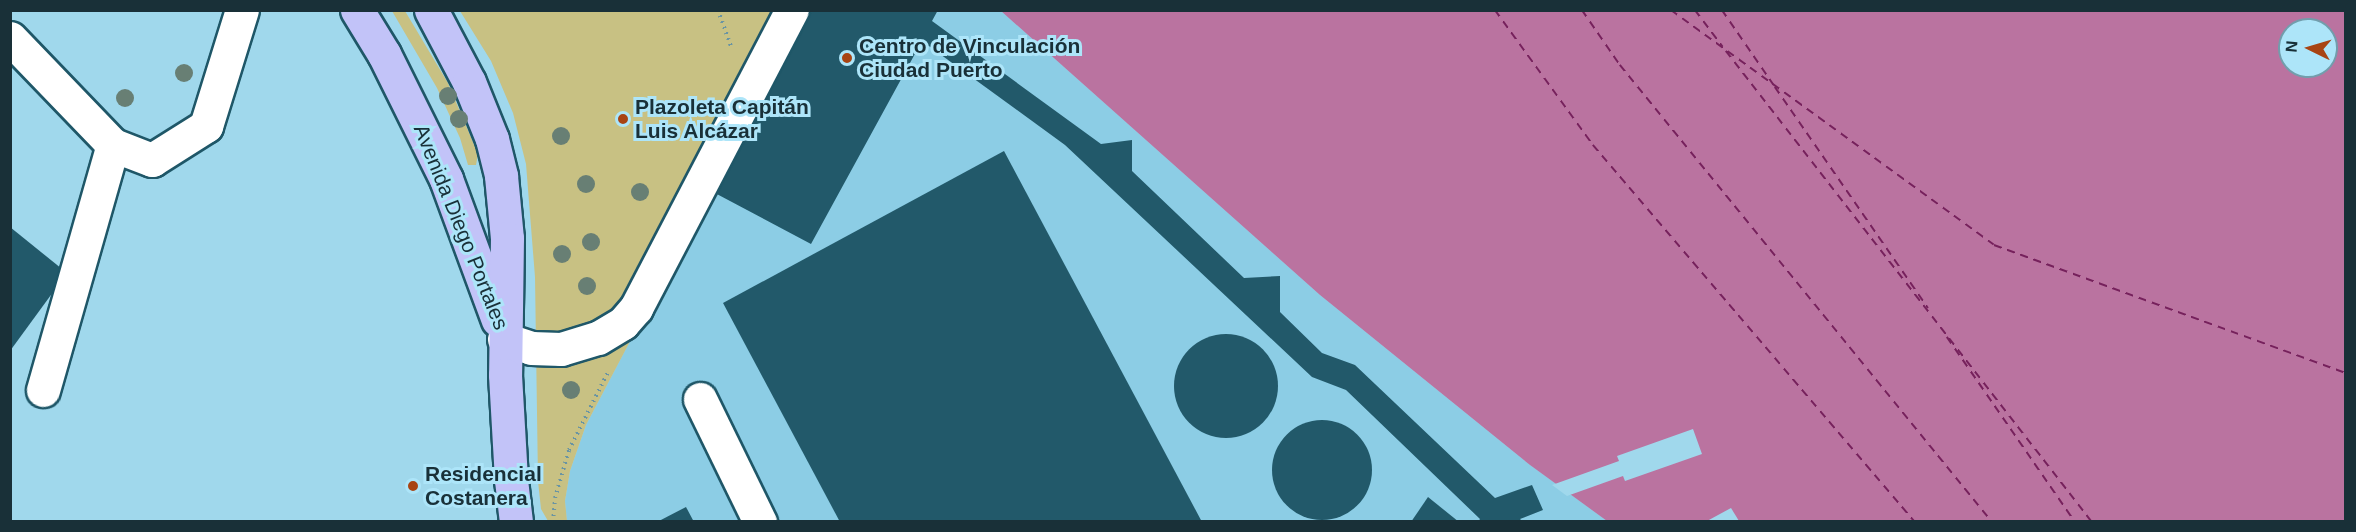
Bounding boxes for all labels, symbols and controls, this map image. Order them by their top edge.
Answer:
north arrow [2278,18,2338,78]
place label: Centro de Vinculación Ciudad Puerto [859,33,1080,83]
text: N [2283,40,2301,53]
marker: Centro de Vinculación Ciudad Puerto [840,51,854,65]
place label: Plazoleta Capitán Luis Alcázar [635,94,809,144]
marker: Plazoleta Capitán Luis Alcázar [616,112,630,126]
street label: Avenida Diego Portales [408,121,514,333]
place label: Residencial Costanera [425,461,542,511]
marker: Residencial Costanera [406,479,420,493]

